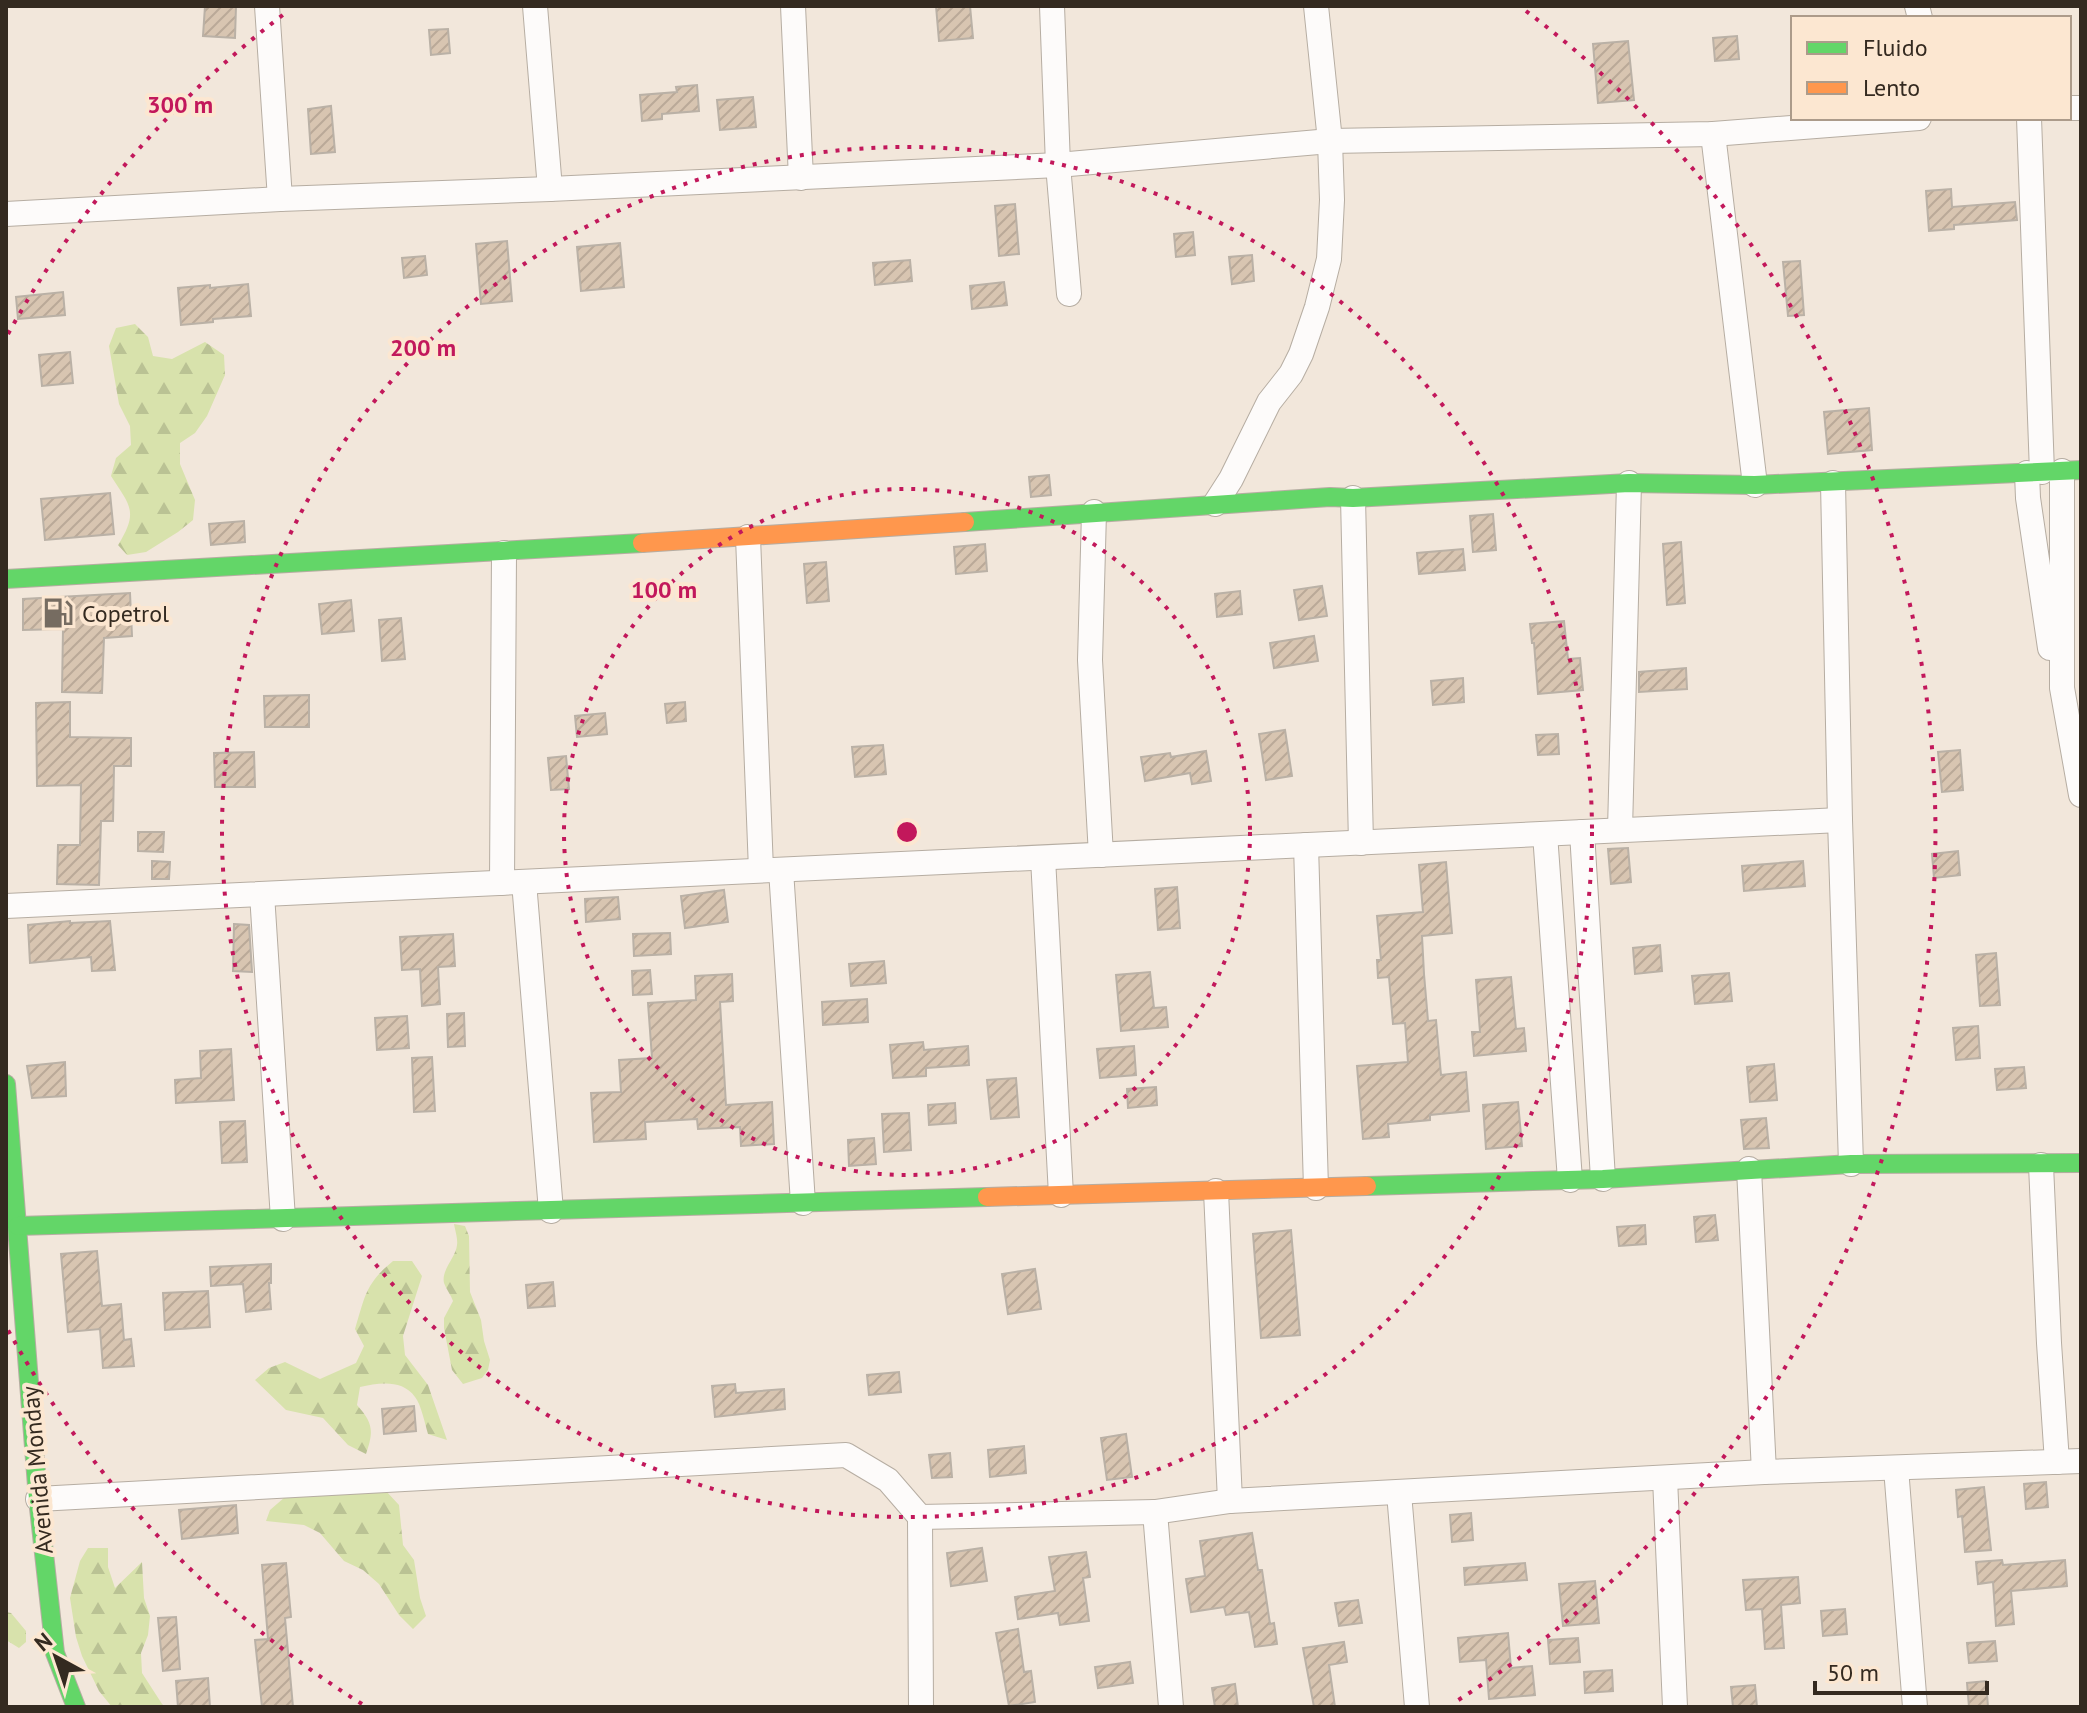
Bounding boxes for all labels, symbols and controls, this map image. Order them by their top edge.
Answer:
legend [1791,16,2071,120]
text: Fluido [1863,32,1928,63]
text: Lento [1863,72,1920,103]
text: 300 m [147,89,213,120]
text: 200 m [390,332,456,363]
text: 100 m [631,574,697,605]
fuel station icon: Copetrol [41,596,75,630]
place label: Copetrol [82,598,169,629]
centre of rings [893,818,921,846]
street label: Avenida Monday [14,1385,60,1555]
north arrow [16,1617,96,1697]
text: N [29,1626,58,1657]
scale bar [1815,1645,1987,1695]
text: 50 m [1827,1657,1879,1688]

